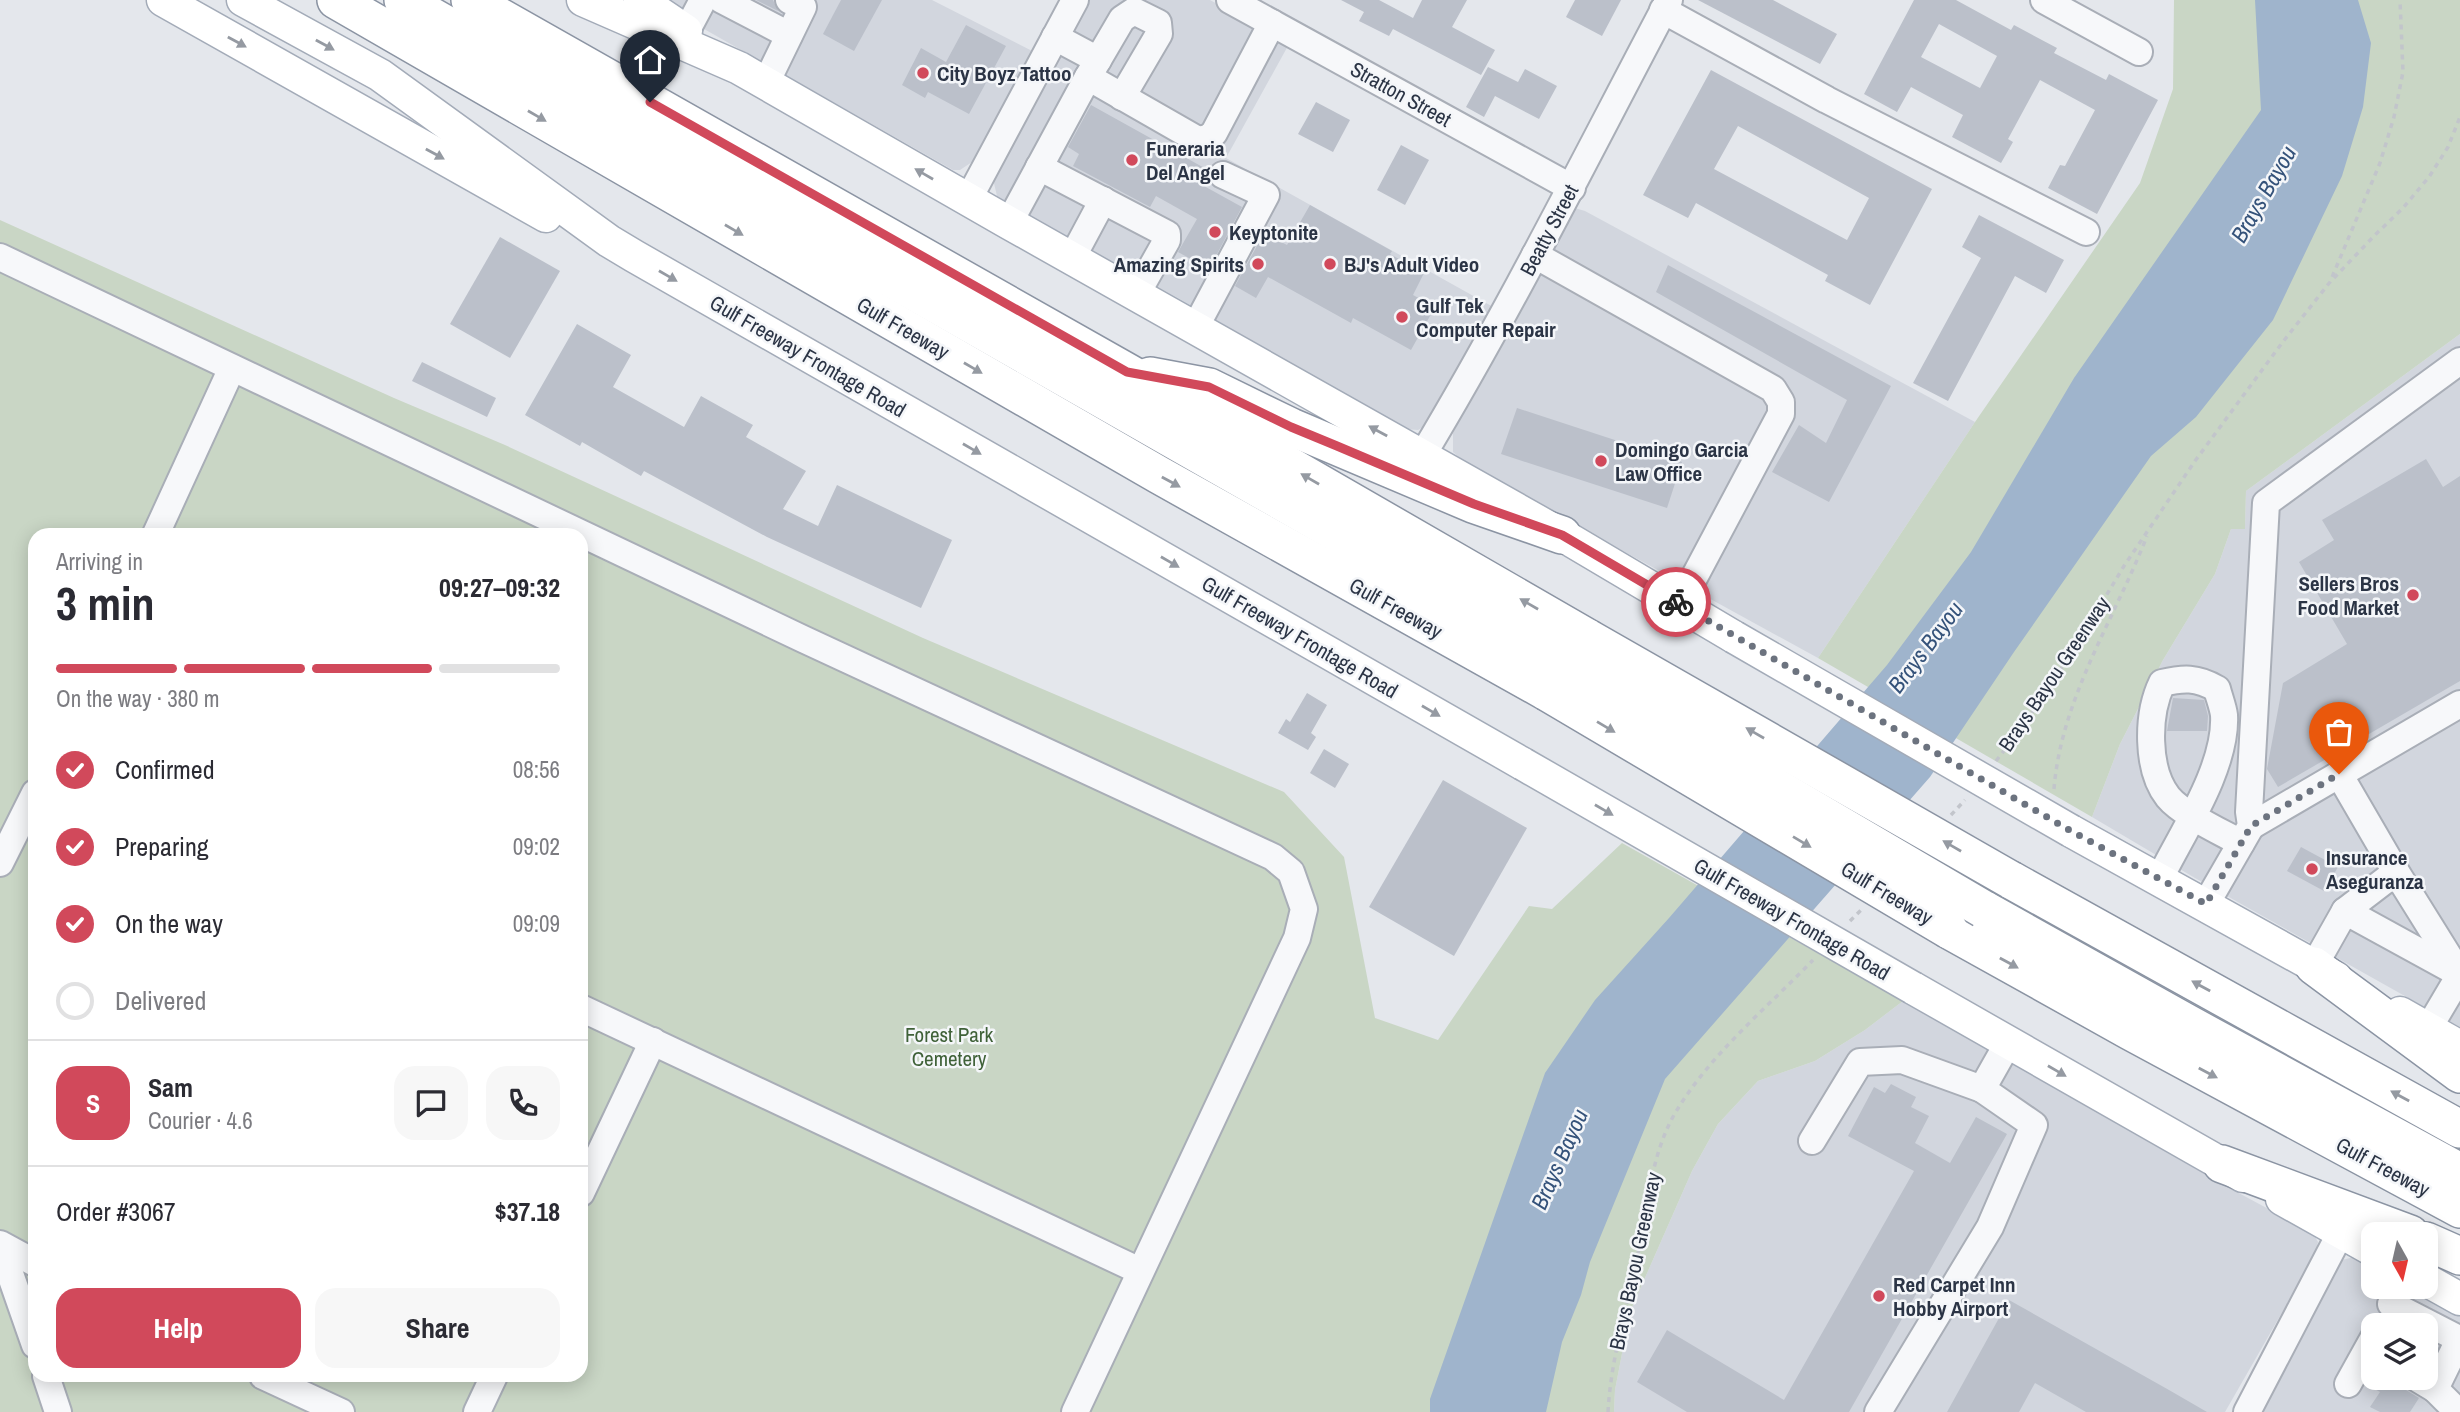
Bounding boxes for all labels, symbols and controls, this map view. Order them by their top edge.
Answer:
pin [620,30,680,102]
one-way arrow [227,36,247,48]
one-way arrow [315,38,335,50]
icon: home [631,41,669,79]
street label: Stratton Street [1345,54,1457,134]
place label: City Boyz Tattoo [937,59,1072,88]
marker: City Boyz Tattoo [915,65,931,81]
one-way arrow [527,110,546,123]
place label: Funeraria Del Angel [1146,134,1225,187]
water label: Brays Bayou [2223,140,2303,248]
one-way arrow [426,148,445,160]
marker: Funeraria Del Angel [1124,152,1140,168]
one-way arrow [914,169,934,181]
street label: Beatty Street [1513,179,1585,281]
place label: Keyptonite [1229,218,1318,247]
one-way arrow [724,224,743,236]
marker: Keyptonite [1207,224,1223,240]
place label: Amazing Spirits [1114,250,1244,279]
place label: BJ's Adult Video [1344,250,1479,279]
marker: Amazing Spirits [1250,256,1266,272]
marker: BJ's Adult Video [1322,256,1338,272]
one-way arrow [659,270,678,282]
street label: Gulf Freeway Frontage Road [705,288,911,424]
street label: Gulf Freeway [851,290,955,366]
place label: Gulf Tek Computer Repair [1416,291,1556,344]
marker: Gulf Tek Computer Repair [1394,309,1410,325]
one-way arrow [964,362,983,374]
one-way arrow [1368,425,1387,437]
place label: Domingo Garcia Law Office [1615,435,1748,488]
one-way arrow [963,443,982,455]
marker: Domingo Garcia Law Office [1593,453,1609,469]
one-way arrow [1301,473,1320,485]
one-way arrow [1161,476,1180,488]
text: Arriving in [56,546,143,577]
one-way arrow [1160,556,1179,568]
courier [1641,567,1711,637]
street label: Gulf Freeway Frontage Road [1197,569,1403,705]
place label: Sellers Bros Food Market [2297,569,2399,622]
text: 09:27–09:32 [439,570,560,605]
street label: Gulf Freeway [1344,570,1448,646]
text: 3 min [56,572,155,634]
icon: bike [1657,583,1695,621]
marker: Sellers Bros Food Market [2405,587,2421,603]
street label: Brays Bayou Greenway [1991,591,2117,757]
water label: Brays Bayou [1880,595,1970,699]
one-way arrow [1519,598,1539,610]
text: On the way · 380 m [56,683,220,714]
pin [2309,702,2369,774]
one-way arrow [1422,705,1441,717]
icon: bag [2320,713,2358,751]
one-way arrow [1596,720,1615,733]
one-way arrow [1745,727,1764,739]
icon: check [56,751,94,789]
text: Confirmed [115,752,215,787]
text: 08:56 [513,754,560,785]
one-way arrow [1594,804,1613,816]
icon: check [56,828,94,866]
text: Preparing [115,829,209,864]
text: 09:02 [513,831,560,862]
one-way arrow [1792,836,1811,849]
one-way arrow [1943,840,1962,852]
place label: Insurance Aseguranza [2326,843,2424,896]
street label: Gulf Freeway Frontage Road [1689,851,1895,987]
street label: Gulf Freeway [1836,854,1939,932]
marker: Insurance Aseguranza [2304,861,2320,877]
icon: check [56,905,94,943]
text: On the way [115,906,223,941]
text: 09:09 [513,908,560,939]
one-way arrow [1999,957,2018,969]
one-way arrow [2192,980,2211,992]
text: Delivered [115,983,206,1018]
park label: Forest Park Cemetery [905,1020,993,1073]
one-way arrow [2047,1065,2067,1077]
button: chat [394,1066,468,1140]
button: phone [486,1066,560,1140]
one-way arrow [2198,1067,2218,1079]
text: Sam [148,1070,193,1105]
text: S [86,1086,100,1121]
one-way arrow [2391,1090,2410,1102]
water label: Brays Bayou [1523,1104,1595,1214]
text: Courier · 4.6 [148,1105,253,1136]
street label: Gulf Freeway [2331,1130,2435,1204]
street label: Brays Bayou Greenway [1602,1169,1668,1352]
text: Order #3067 [56,1194,176,1229]
text: $37.18 [495,1194,560,1229]
north arrow [2361,1222,2438,1298]
map controls [2361,1222,2438,1390]
place label: Red Carpet Inn Hobby Airport [1893,1270,2015,1323]
button: Help [56,1288,301,1368]
button: Share [315,1288,560,1368]
marker: Red Carpet Inn Hobby Airport [1871,1288,1887,1304]
button: layers [2361,1313,2438,1390]

